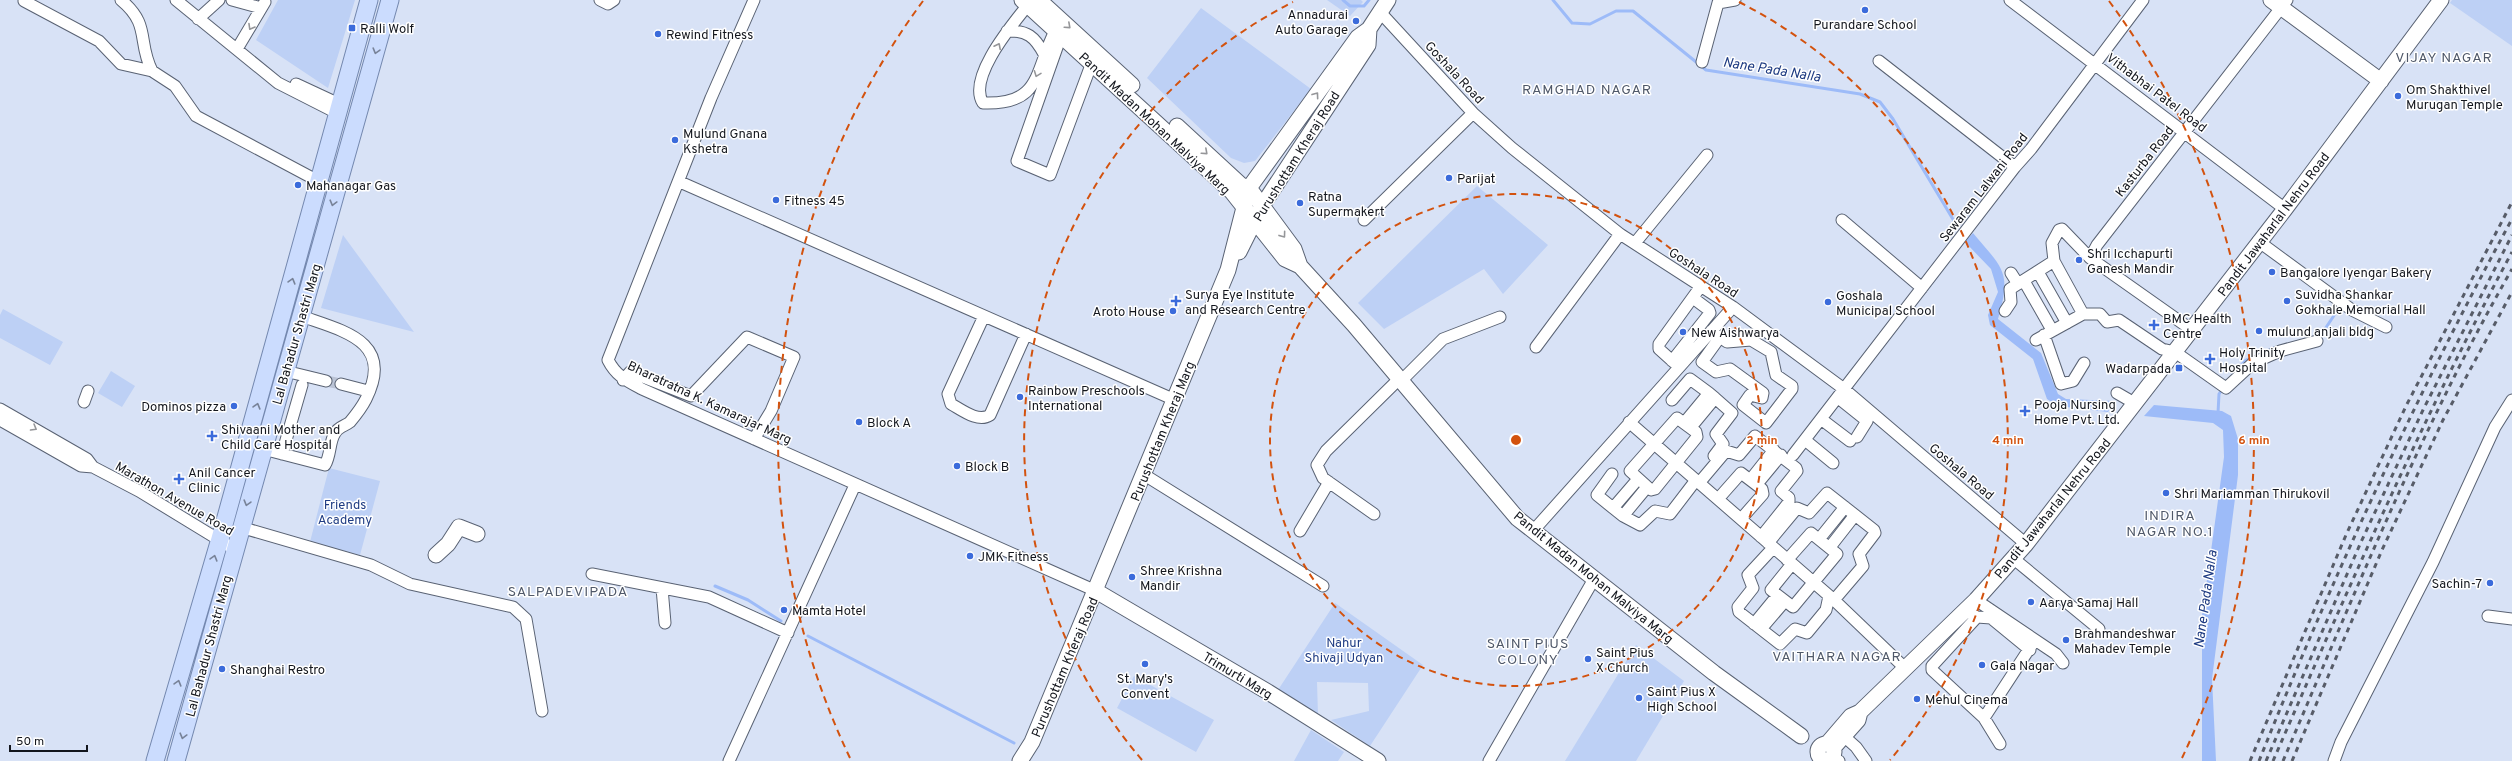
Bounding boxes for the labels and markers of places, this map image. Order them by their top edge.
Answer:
marker: Purandare School [1860,5,1870,15]
place label: Annadurai Auto Garage [1275,8,1348,39]
marker: Annadurai Auto Garage [1351,16,1361,26]
place label: Purandare School [1813,18,1917,34]
place label: Ralli Wolf [360,22,415,38]
marker: Ralli Wolf [347,23,357,33]
place label: Rewind Fitness [666,28,753,44]
marker: Rewind Fitness [653,29,663,39]
place label: Om Shakthivel Murugan Temple [2406,83,2503,114]
marker: Om Shakthivel Murugan Temple [2393,91,2403,101]
place label: Mulund Gnana Kshetra [683,127,767,158]
marker: Mulund Gnana Kshetra [670,135,680,145]
place label: Parijat [1457,172,1496,188]
marker: Parijat [1444,173,1454,183]
place label: Mahanagar Gas [306,179,396,195]
marker: Mahanagar Gas [293,180,303,190]
place label: Ratna Supermakert [1308,190,1385,221]
place label: Fitness 45 [784,194,845,210]
marker: Fitness 45 [771,195,781,205]
marker: Ratna Supermakert [1295,198,1305,208]
place label: Shri Icchapurti Ganesh Mandir [2087,247,2174,278]
marker: Shri Icchapurti Ganesh Mandir [2074,255,2084,265]
place label: Bangalore Iyengar Bakery [2280,266,2432,282]
marker: Bangalore Iyengar Bakery [2267,267,2277,277]
place label: Surya Eye Institute and Research Centre [1185,288,1305,319]
place label: Suvidha Shankar Gokhale Memorial Hall [2295,288,2426,319]
place label: Goshala Municipal School [1836,289,1935,320]
marker: Surya Eye Institute and Research Centre [1170,295,1182,307]
marker: Suvidha Shankar Gokhale Memorial Hall [2282,296,2292,306]
marker: Goshala Municipal School [1823,297,1833,307]
place label: Aroto House [1093,305,1165,321]
marker: Aroto House [1168,306,1178,316]
place label: BMC Health Centre [2163,312,2232,343]
marker: BMC Health Centre [2148,319,2160,331]
place label: mulund anjali bldg [2267,325,2374,341]
place label: New Aishwarya [1691,326,1779,342]
marker: mulund anjali bldg [2254,326,2264,336]
marker: New Aishwarya [1678,327,1688,337]
place label: Holy Trinity Hospital [2219,346,2285,377]
marker: Holy Trinity Hospital [2204,353,2216,365]
place label: Wadarpada [2105,362,2171,378]
marker: Wadarpada [2174,363,2184,373]
place label: Rainbow Preschools International [1028,384,1145,415]
marker: Rainbow Preschools International [1015,392,1025,402]
place label: Pooja Nursing Home Pvt. Ltd. [2034,398,2120,429]
place label: Dominos pizza [141,400,226,416]
marker: Dominos pizza [229,401,239,411]
marker: Pooja Nursing Home Pvt. Ltd. [2019,405,2031,417]
place label: Block A [867,416,911,432]
marker: Block A [854,417,864,427]
place label: Shivaani Mother and Child Care Hospital [221,423,340,454]
marker: Shivaani Mother and Child Care Hospital [206,430,218,442]
centre of rings [1509,433,1523,447]
place label: Block B [965,460,1009,476]
marker: Block B [952,461,962,471]
place label: Anil Cancer Clinic [188,466,256,497]
marker: Anil Cancer Clinic [173,473,185,485]
place label: Shri Mariamman Thirukovil [2174,487,2330,503]
marker: Shri Mariamman Thirukovil [2161,488,2171,498]
place label: JMK Fitness [978,550,1049,566]
marker: JMK Fitness [965,551,975,561]
place label: Shree Krishna Mandir [1140,564,1222,595]
marker: Shree Krishna Mandir [1127,572,1137,582]
place label: Sachin-7 [2431,577,2482,593]
marker: Sachin-7 [2485,578,2495,588]
place label: Aarya Samaj Hall [2039,596,2138,612]
marker: Aarya Samaj Hall [2026,597,2036,607]
place label: Mamta Hotel [792,604,866,620]
marker: Mamta Hotel [779,605,789,615]
place label: Brahmandeshwar Mahadev Temple [2074,627,2176,658]
marker: Brahmandeshwar Mahadev Temple [2061,635,2071,645]
place label: Saint Pius X Church [1596,646,1654,677]
marker: Saint Pius X Church [1583,654,1593,664]
marker: St. Mary's Convent [1140,659,1150,669]
place label: Gala Nagar [1990,659,2054,675]
marker: Gala Nagar [1977,660,1987,670]
place label: Shanghai Restro [230,663,325,679]
marker: Shanghai Restro [217,664,227,674]
place label: St. Mary's Convent [1117,672,1173,703]
place label: Saint Pius X High School [1647,685,1717,716]
marker: Saint Pius X High School [1634,693,1644,703]
place label: Mehul Cinema [1925,693,2008,709]
marker: Mehul Cinema [1912,694,1922,704]

